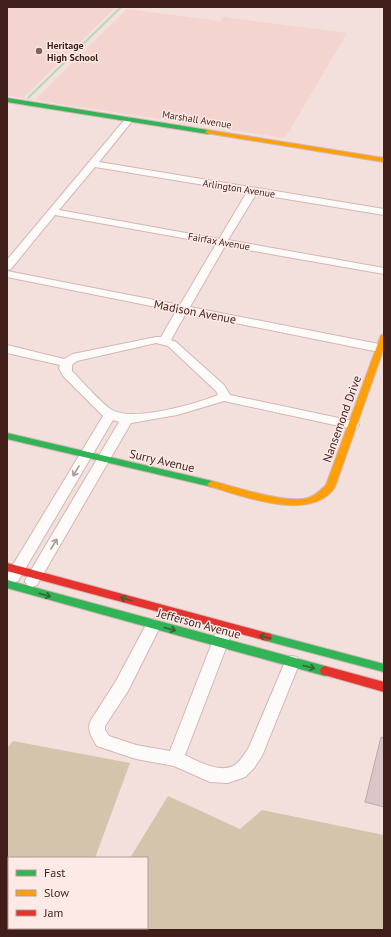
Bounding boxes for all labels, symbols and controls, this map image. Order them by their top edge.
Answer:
place label: Heritage High School [47,39,98,64]
marker: Heritage High School [34,46,44,56]
street label: Marshall Avenue [161,108,233,131]
street label: Arlington Avenue [202,176,276,201]
street label: Fairfax Avenue [187,230,251,253]
street label: Madison Avenue [153,296,237,327]
street label: Nansemond Drive [319,373,364,464]
street label: Surry Avenue [128,446,196,475]
one-way arrow [71,465,79,477]
one-way arrow [50,538,58,550]
one-way arrow [38,592,51,599]
one-way arrow [120,595,133,602]
street label: Jefferson Avenue [155,605,242,642]
one-way arrow [163,626,176,633]
one-way arrow [259,632,272,640]
one-way arrow [302,664,315,671]
legend [8,857,148,929]
text: Fast [44,865,65,880]
text: Slow [44,885,69,900]
text: Jam [43,905,63,920]

